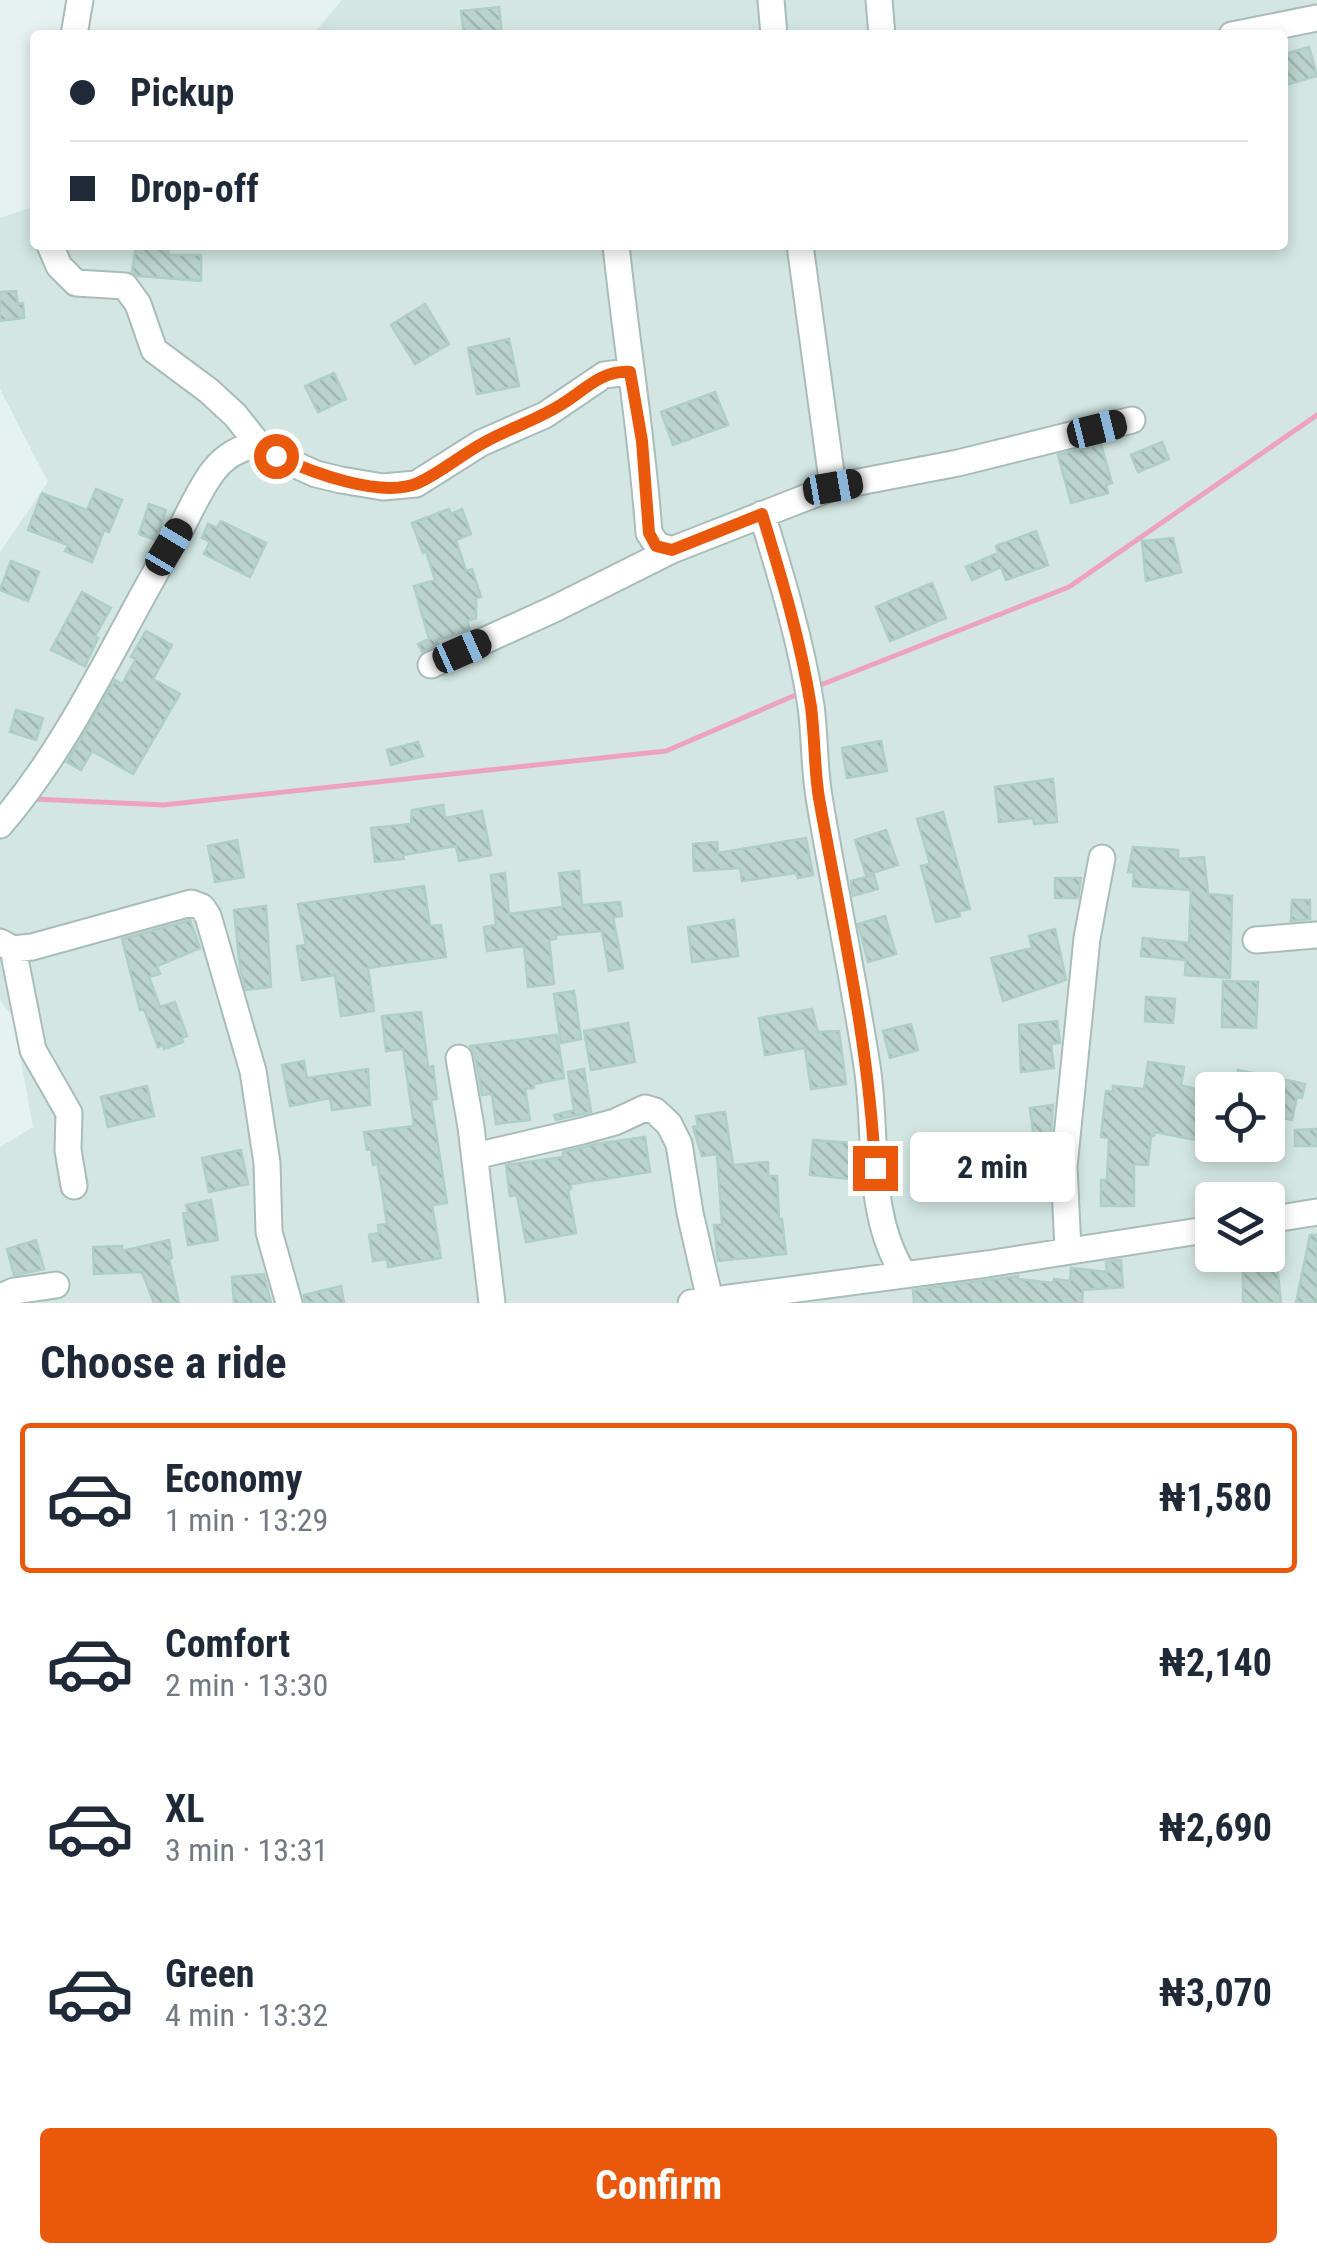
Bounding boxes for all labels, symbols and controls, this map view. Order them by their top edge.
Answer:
text: Pickup [130,71,234,115]
text: Drop-off [130,167,259,211]
car [1064,407,1130,451]
route start [254,434,299,479]
car [801,467,865,507]
car [141,514,197,580]
car [428,625,496,677]
map controls [1195,1072,1285,1272]
button: locate [1195,1072,1285,1162]
callout: 2 min [910,1133,1075,1203]
route end [853,1146,898,1191]
text: 2 min [957,1148,1028,1186]
button: layers [1195,1182,1285,1272]
text: Choose a ride [40,1336,287,1389]
icon: car [45,1453,135,1543]
text: Economy [165,1457,302,1501]
text: ₦1,580 [1159,1476,1272,1520]
text: 1 min · 13:29 [165,1501,328,1539]
icon: car [45,1618,135,1708]
text: Comfort [165,1622,290,1666]
text: ₦2,140 [1159,1641,1272,1685]
text: 2 min · 13:30 [165,1666,328,1704]
icon: car [45,1783,135,1873]
text: XL [165,1787,204,1831]
text: ₦2,690 [1159,1806,1272,1850]
text: 3 min · 13:31 [165,1831,328,1869]
icon: car [45,1948,135,2038]
text: Green [165,1952,255,1996]
text: ₦3,070 [1159,1971,1272,2015]
text: 4 min · 13:32 [165,1996,328,2034]
button: Confirm [40,2128,1277,2243]

